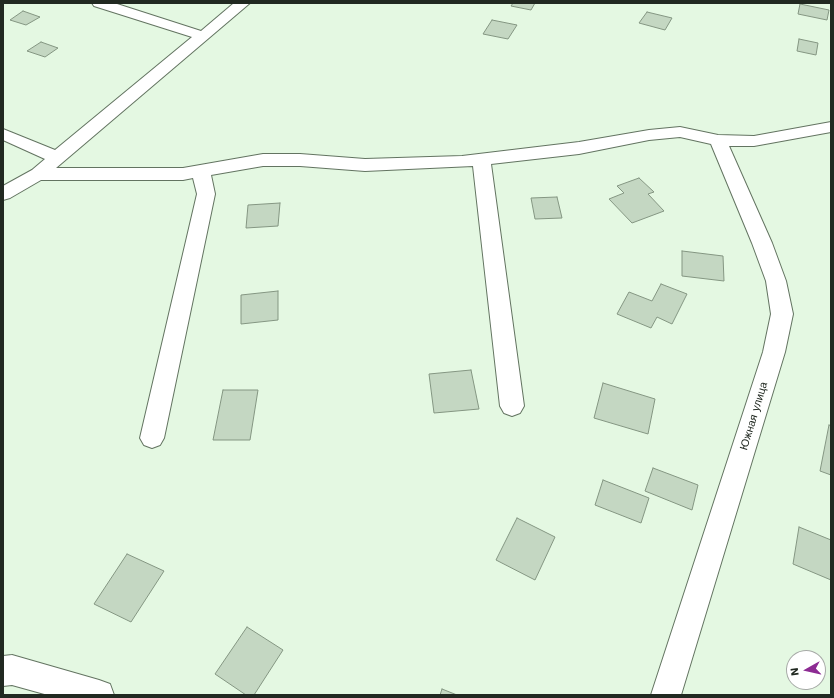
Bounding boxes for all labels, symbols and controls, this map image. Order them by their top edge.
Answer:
street label: Южная улица [737,380,771,452]
north arrow [786,650,826,690]
text: N [788,667,802,677]

